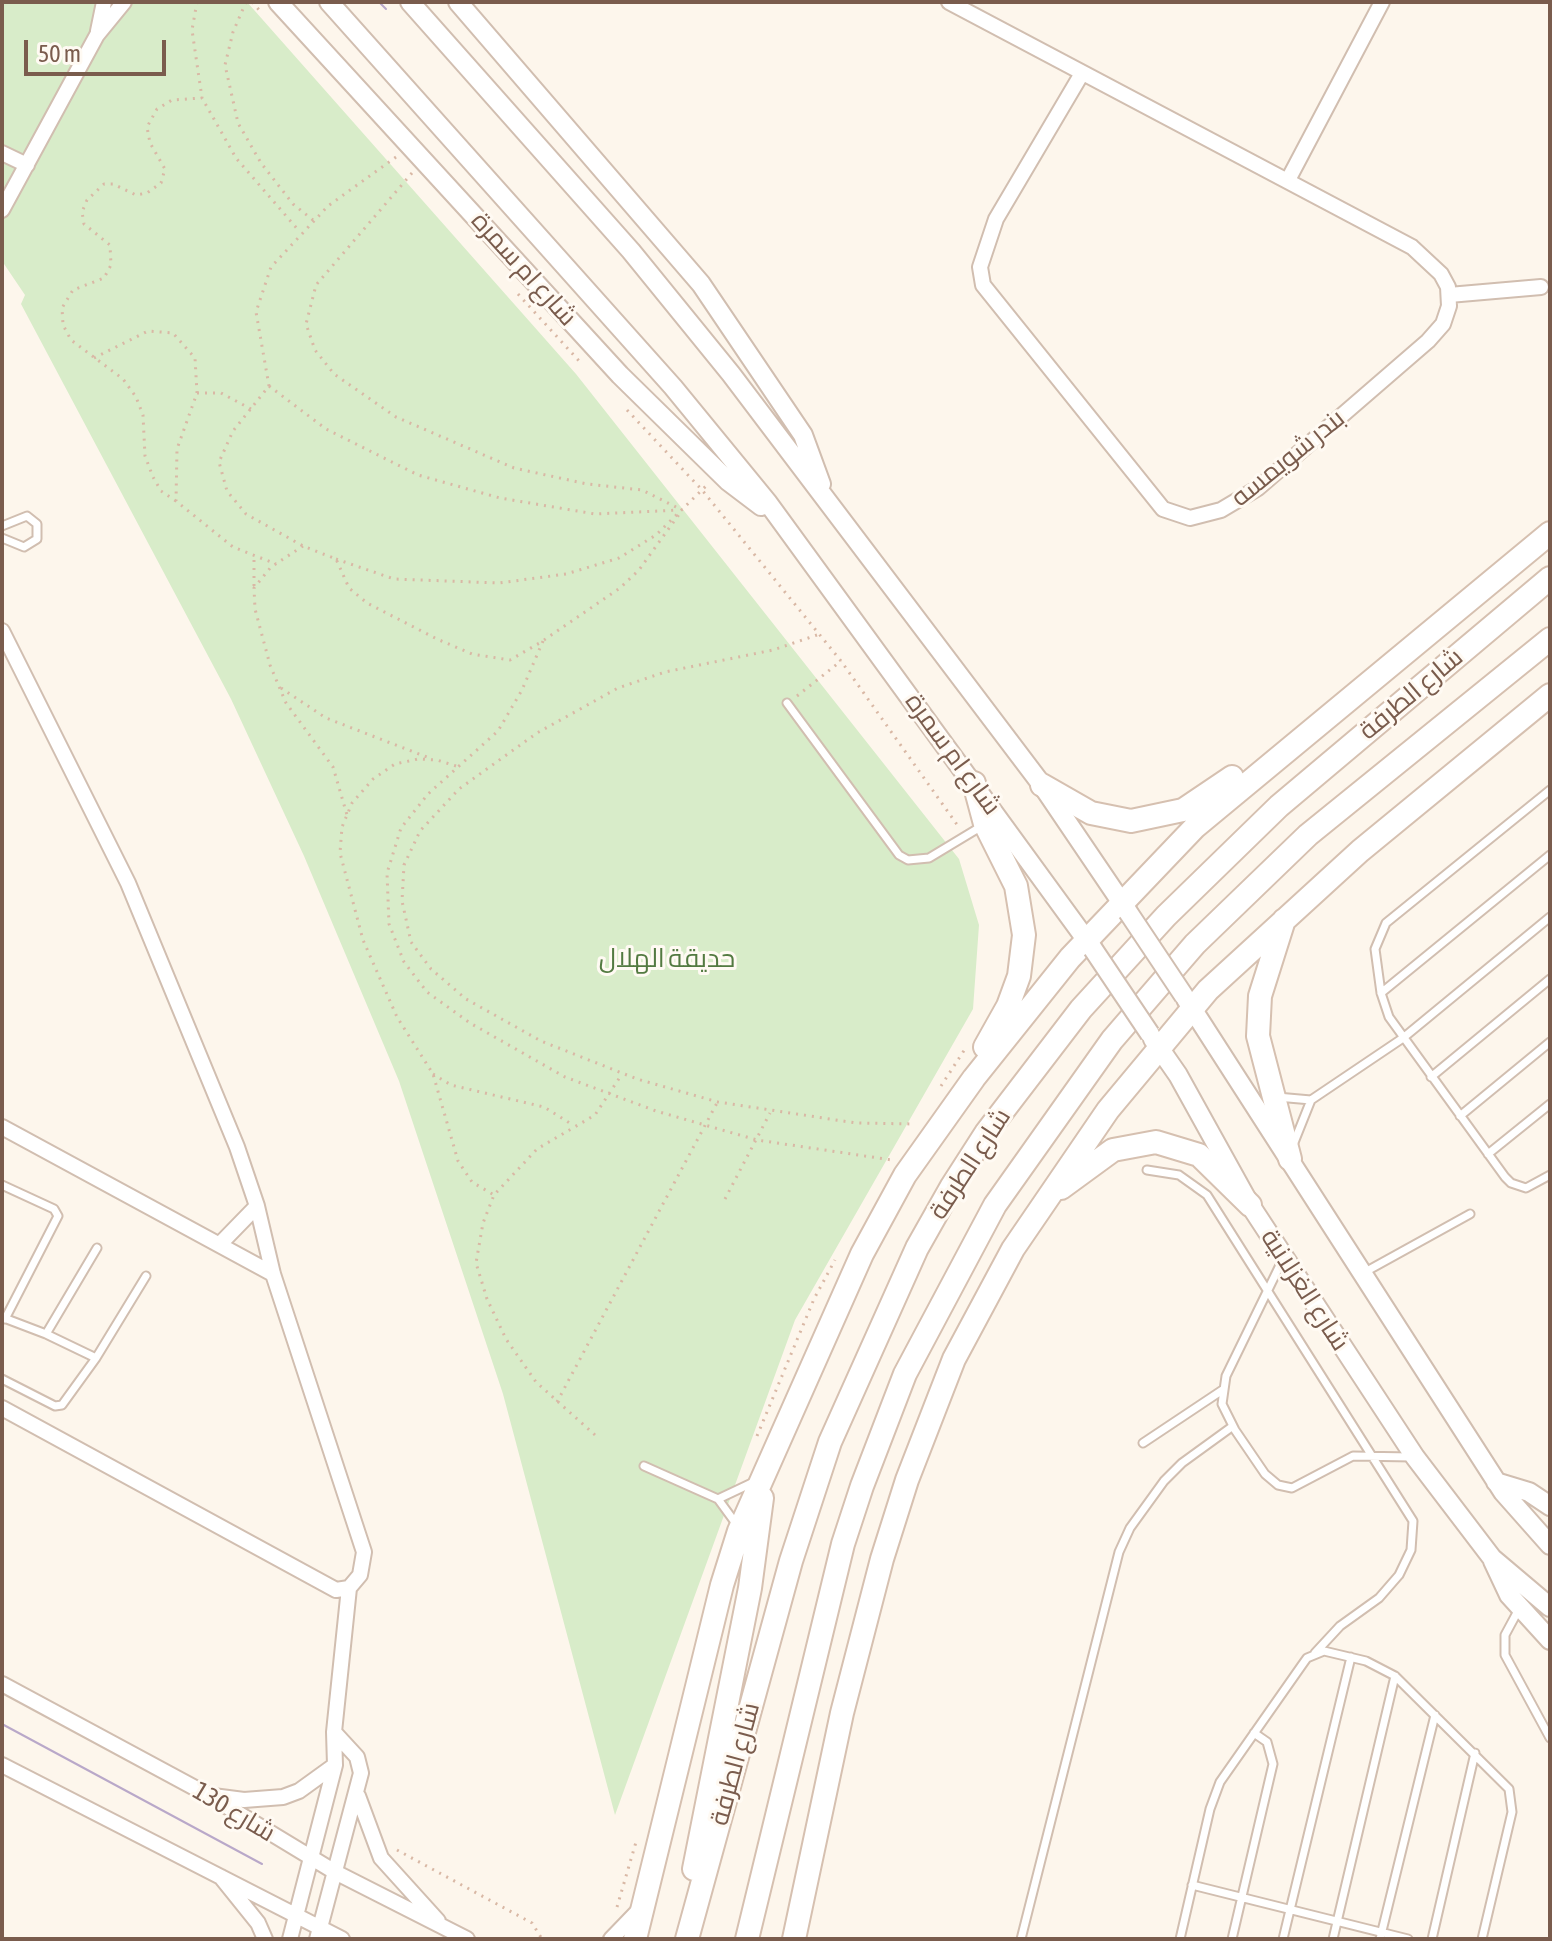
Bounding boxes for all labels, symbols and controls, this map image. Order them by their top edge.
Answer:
scale bar [28,24,170,74]
text: 50 m [38,40,81,67]
street label: شارع ام سمرة [465,206,583,332]
street label: بندر شويمسه [1225,403,1351,513]
street label: شارع الطرفة [1353,642,1469,746]
street label: شارع ام سمرة [898,687,1008,821]
park label: حديقة الهلال [599,943,735,975]
street label: شارع الطرفة [923,1103,1017,1225]
street label: شارع الغزلانية [1254,1223,1356,1357]
street label: شارع الطرفة [704,1699,766,1829]
street label: شارع 130 [187,1775,281,1849]

